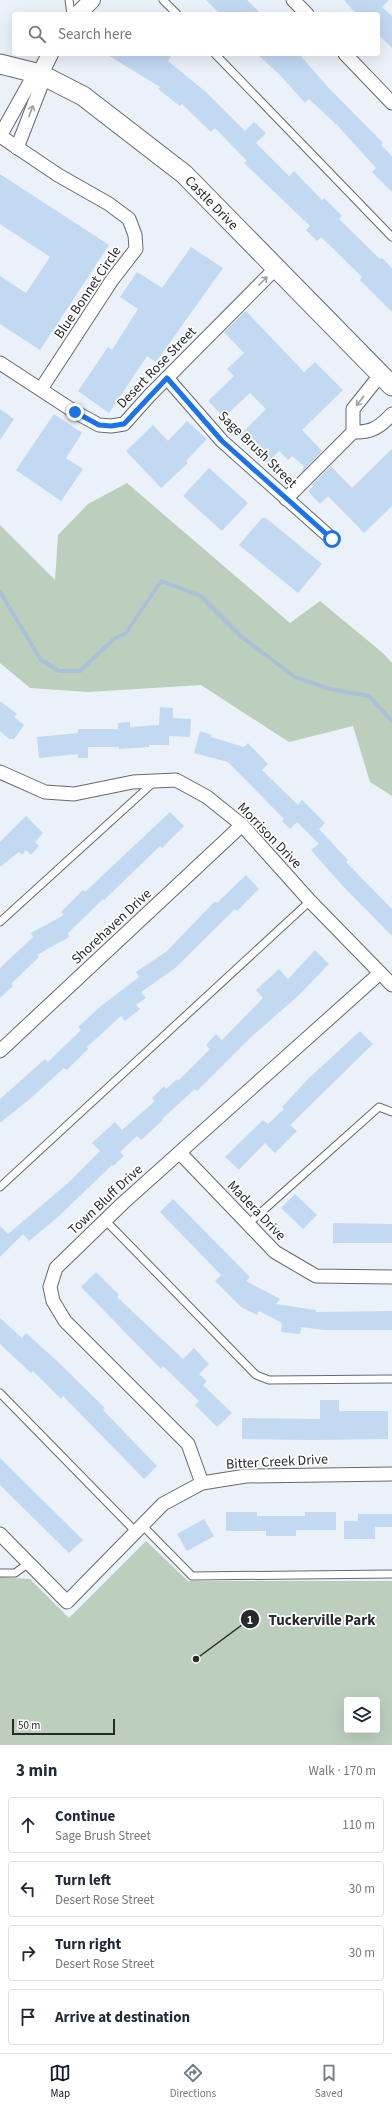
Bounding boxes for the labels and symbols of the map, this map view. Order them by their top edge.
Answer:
one-way arrow [28,105,35,118]
street label: Castle Drive [180,171,243,235]
street label: Blue Bonnet Circle [49,242,126,343]
one-way arrow [258,277,268,286]
street label: Desert Rose Street [112,322,201,413]
one-way arrow [356,395,364,406]
route end [66,403,84,421]
street label: Sage Brush Street [213,407,302,493]
route start [323,530,341,548]
street label: Morrison Drive [232,798,306,873]
street label: Shorehaven Drive [67,884,156,969]
street label: Town Bluff Drive [64,1160,147,1240]
street label: Madera Drive [222,1176,290,1245]
street label: Bitter Creek Drive [226,1449,329,1475]
callout: Tuckerville Park [240,1606,383,1633]
text: Tuckerville Park [269,1610,376,1631]
text: 1 [247,1612,253,1629]
scale bar [12,1717,115,1736]

